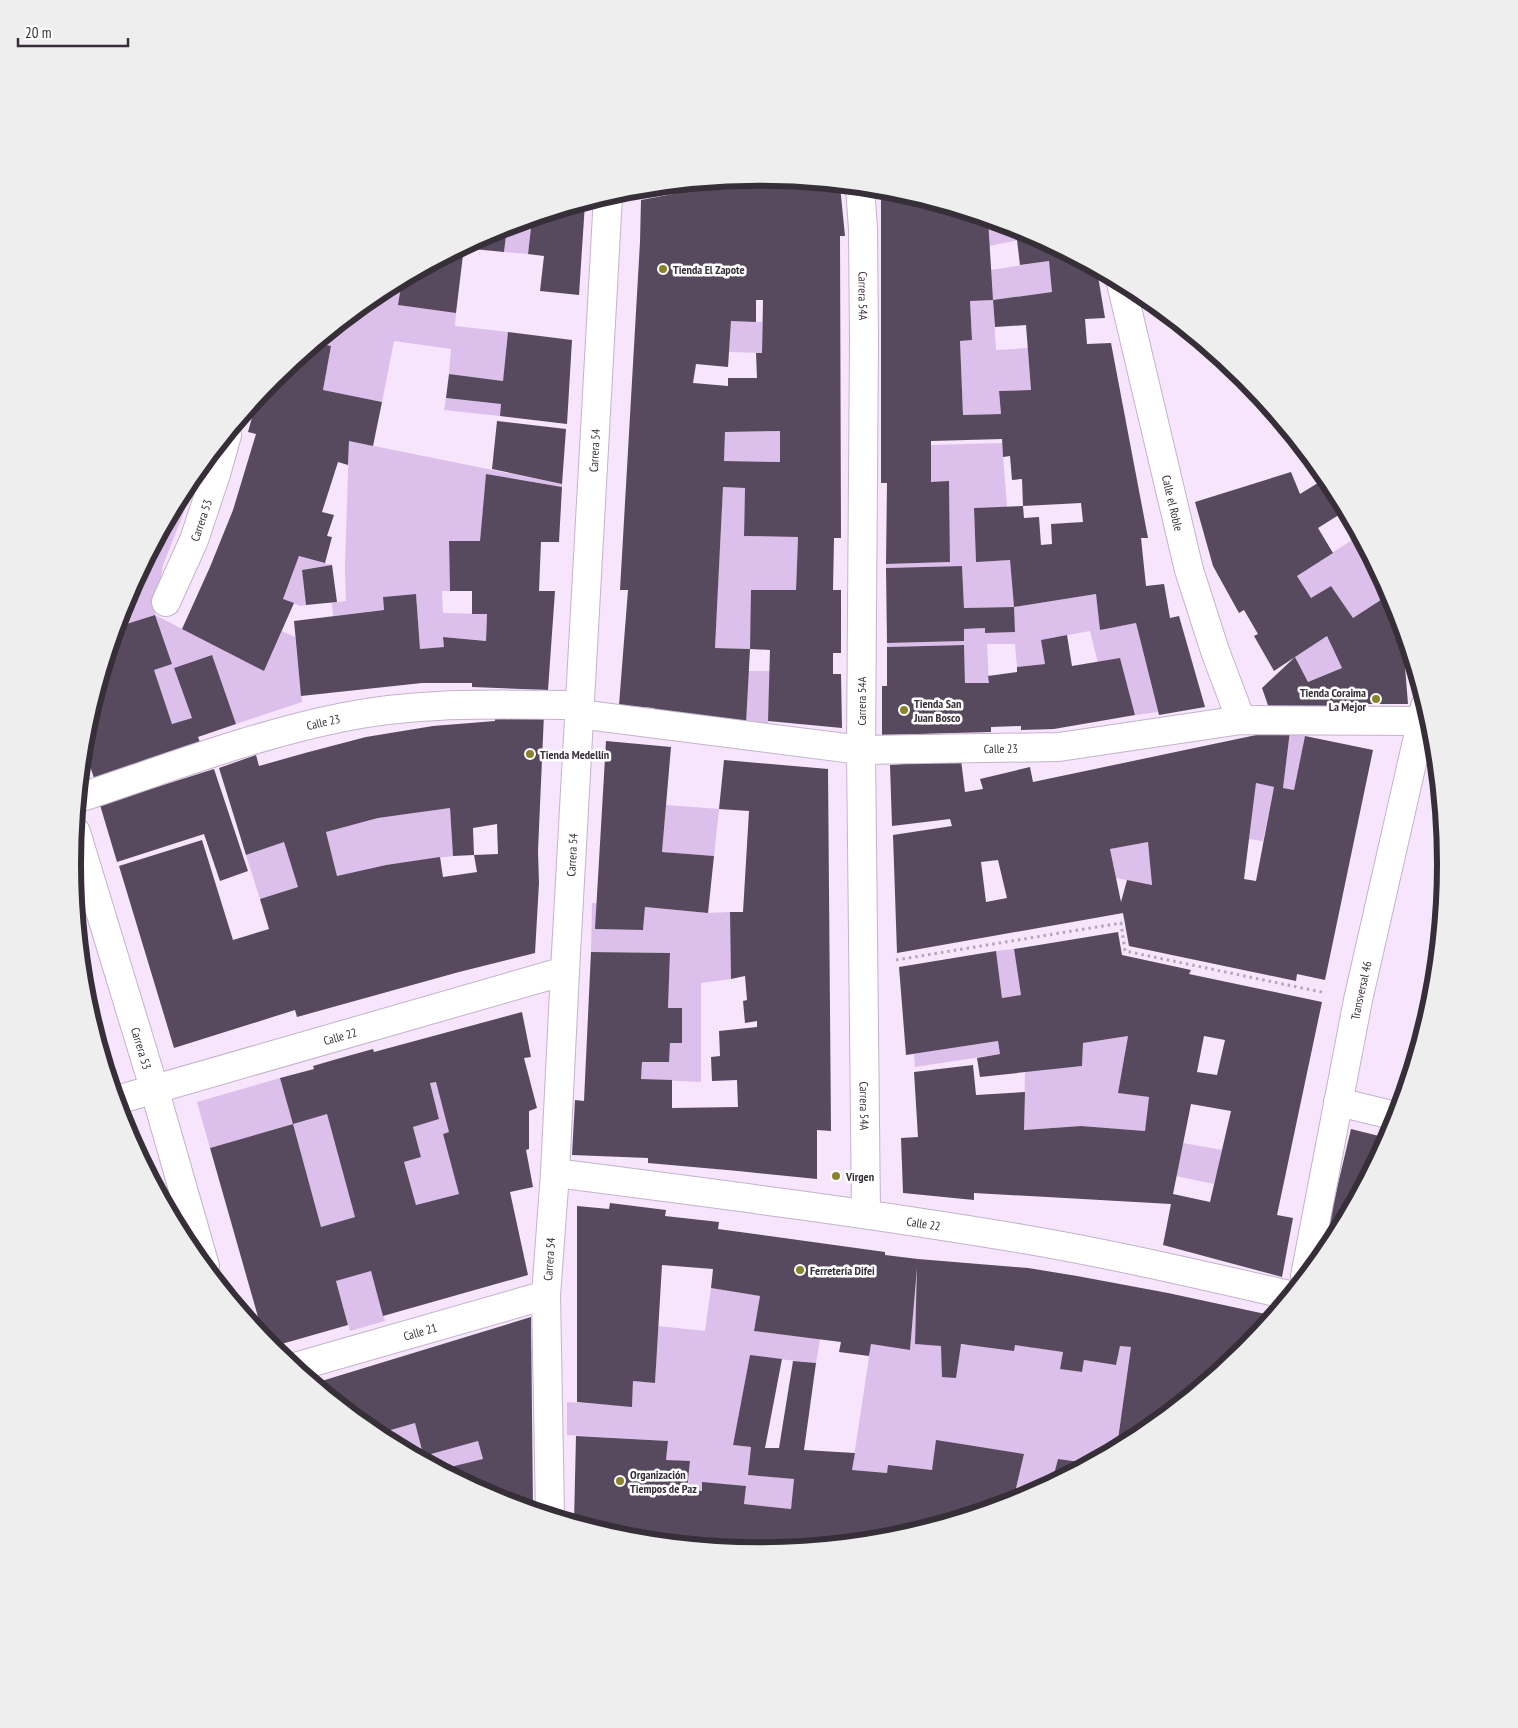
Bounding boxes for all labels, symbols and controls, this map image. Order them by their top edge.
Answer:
scale bar [18,15,128,47]
text: 20 m [25,23,51,42]
place label: Tienda El Zapote [673,262,745,277]
marker: Tienda El Zapote [657,263,669,275]
street label: Carrera 54A [856,271,871,321]
street label: Carrera 54 [585,428,603,472]
street label: Calle el Roble [1159,473,1187,532]
street label: Carrera 53 [187,497,215,543]
street label: Carrera 54A [854,676,869,725]
place label: Tienda Coraima La Mejor [1300,685,1366,714]
marker: Tienda Coraima La Mejor [1370,693,1382,705]
place label: Tienda San Juan Bosco [913,696,961,725]
marker: Tienda San Juan Bosco [898,704,910,716]
street label: Calle 23 [305,711,341,733]
street label: Calle 23 [984,740,1018,756]
place label: Tienda Medellín [540,747,609,762]
marker: Tienda Medellín [524,748,536,760]
street label: Carrera 54 [563,832,580,877]
street label: Transversal 46 [1347,959,1374,1021]
street label: Calle 22 [321,1024,358,1048]
street label: Carrera 53 [128,1025,155,1071]
street label: Carrera 54A [857,1081,873,1131]
place label: Virgen [845,1169,874,1184]
marker: Virgen [830,1170,842,1182]
street label: Calle 22 [906,1213,942,1233]
street label: Carrera 54 [540,1236,558,1281]
place label: Ferretería Difei [810,1263,875,1278]
marker: Ferretería Difei [794,1264,806,1276]
street label: Calle 21 [402,1319,438,1343]
place label: Organización Tiempos de Paz [630,1467,697,1496]
marker: Organización Tiempos de Paz [614,1475,626,1487]

